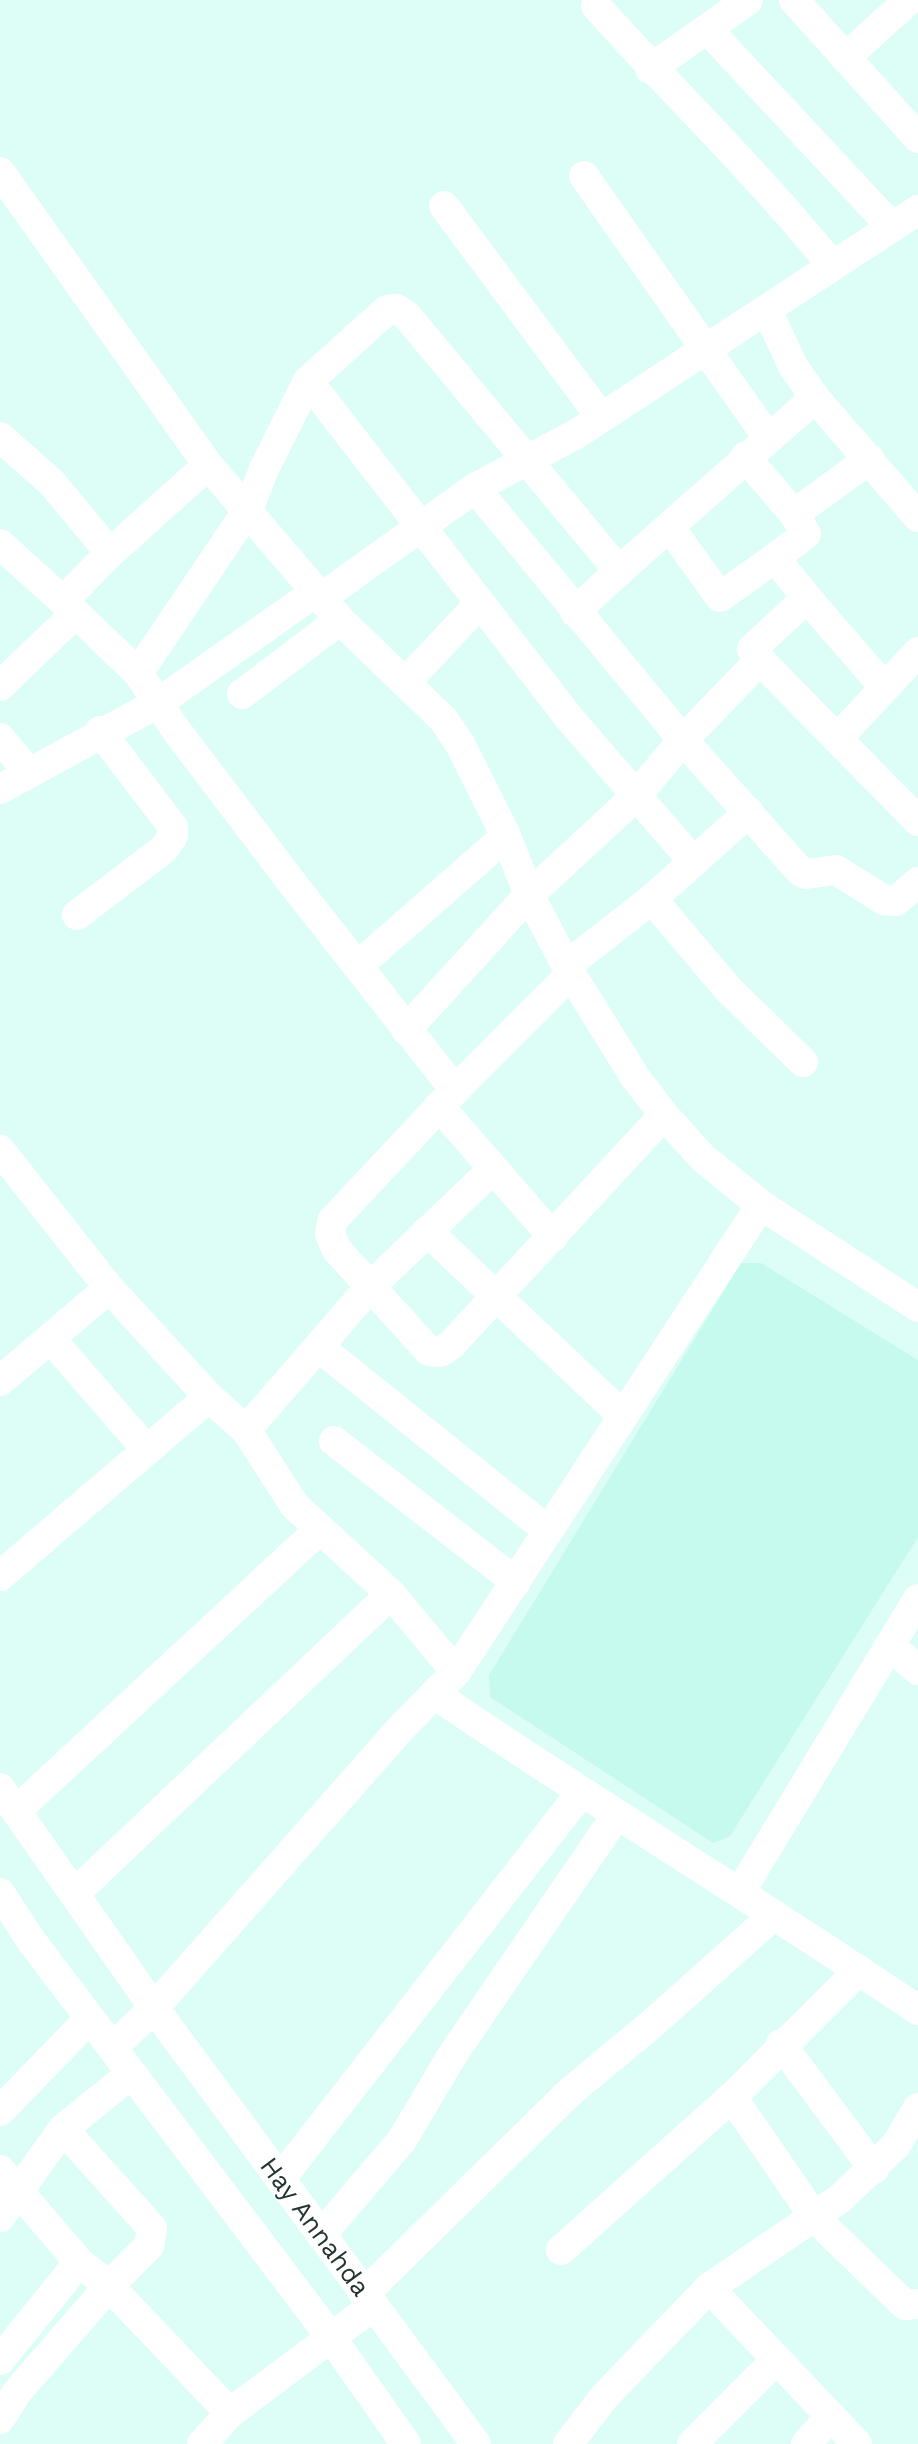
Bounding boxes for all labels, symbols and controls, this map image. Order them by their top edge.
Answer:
street label: Hay Annahda [254,2151,376,2302]

